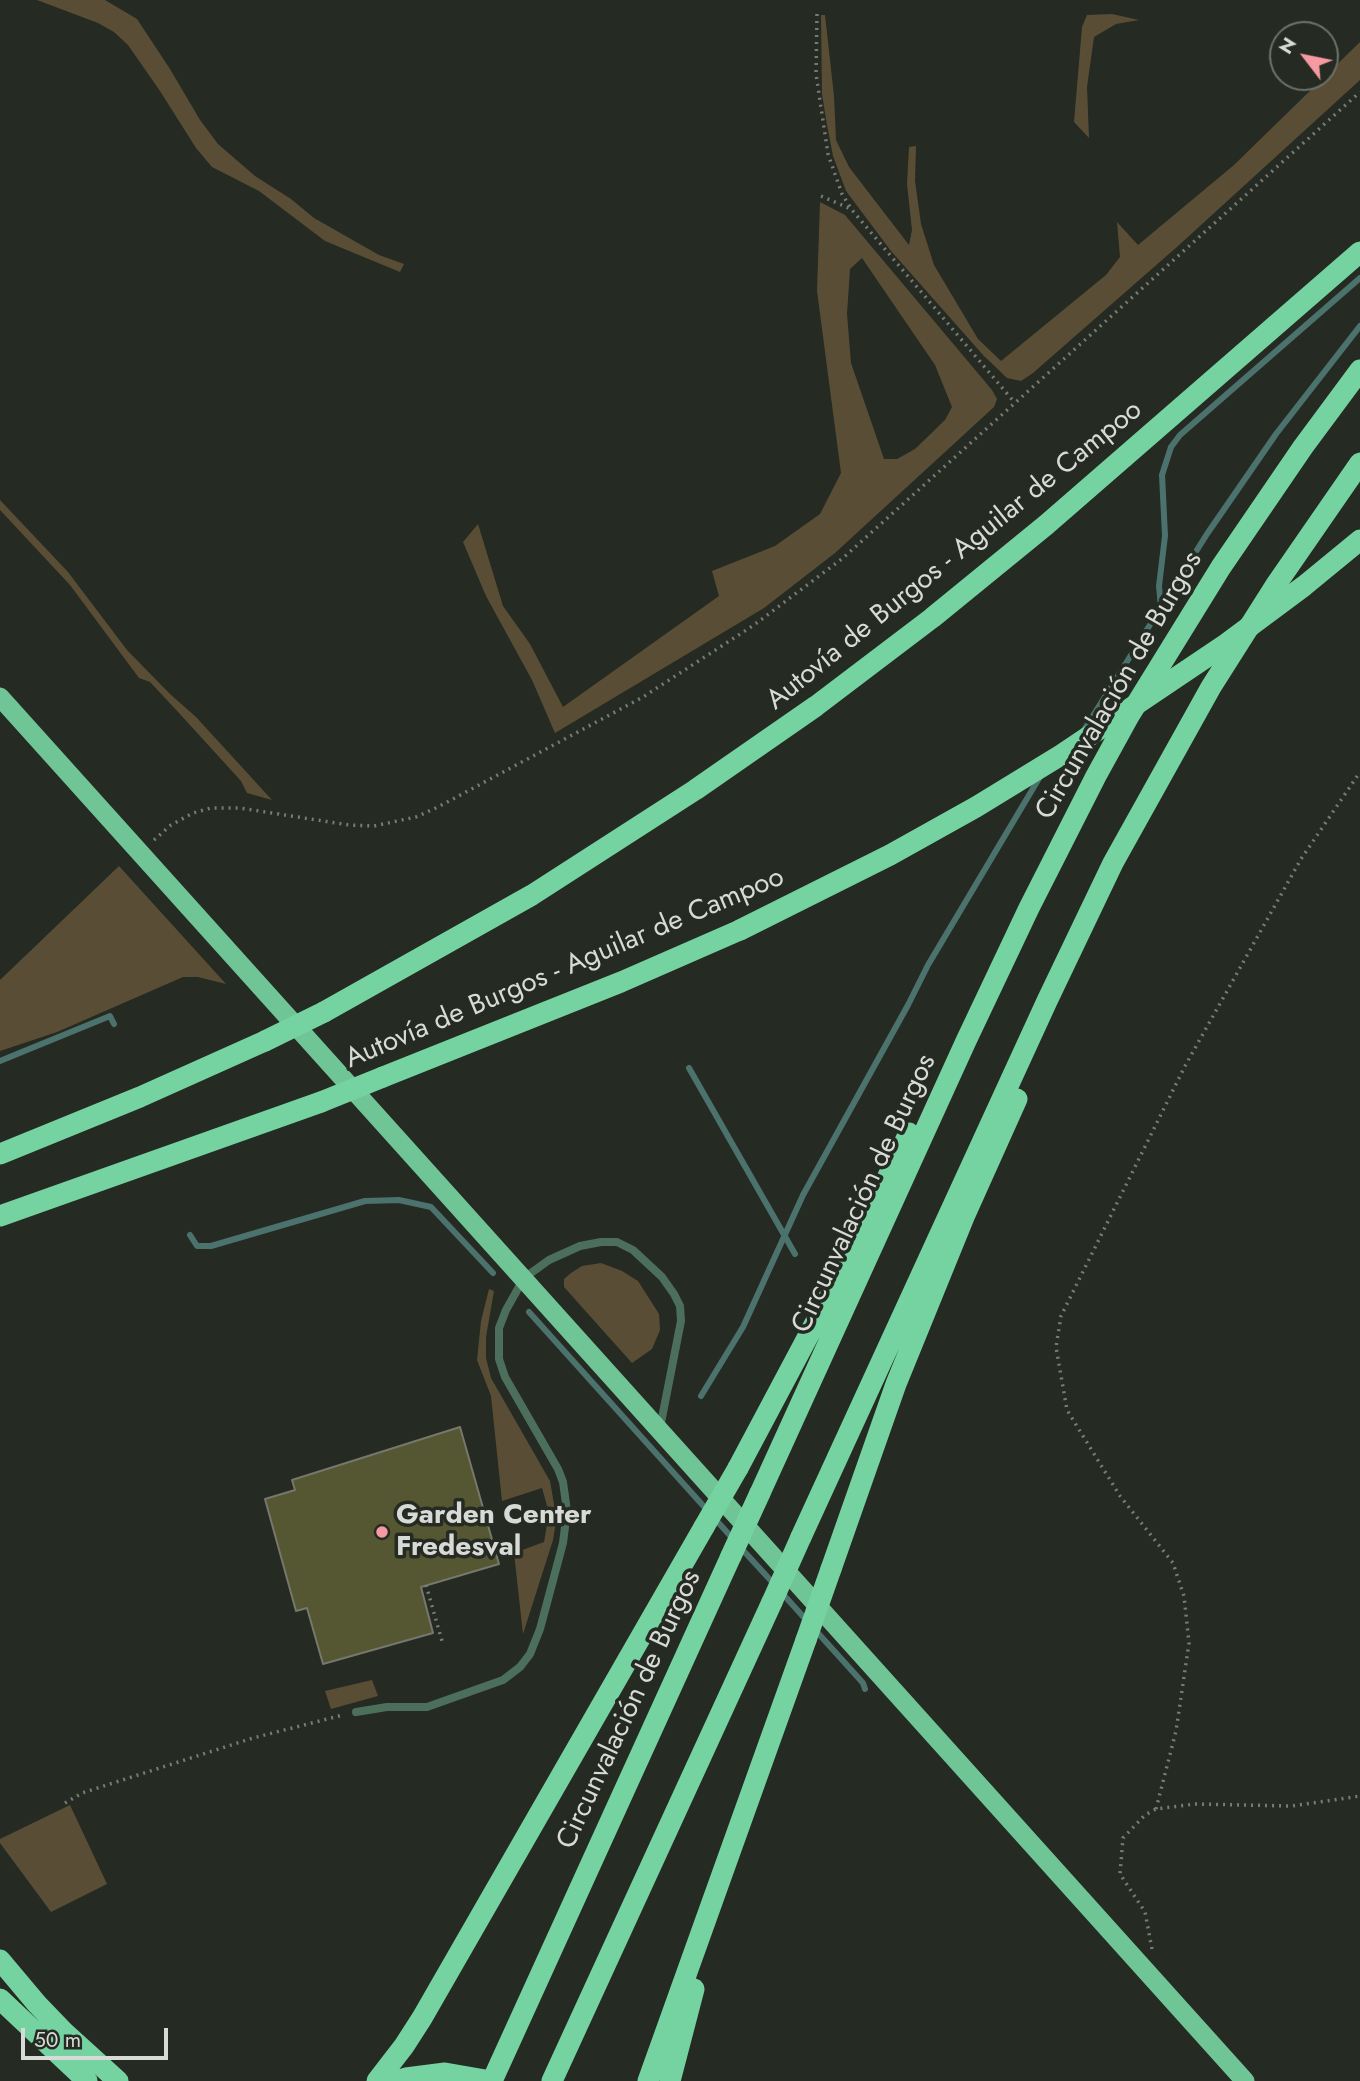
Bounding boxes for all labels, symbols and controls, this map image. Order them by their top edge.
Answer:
north arrow [1269,21,1339,91]
text: N [1272,32,1303,59]
street label: Autovía de Burgos - Aguilar de Campoo [761,394,1149,718]
street label: Circunvalación de Burgos [1029,546,1211,826]
street label: Autovía de Burgos - Aguilar de Campoo [341,861,789,1077]
street label: Circunvalación de Burgos [786,1049,944,1339]
place label: Garden Center Fredesval [396,1499,591,1565]
marker: Garden Center Fredesval [374,1524,390,1540]
street label: Circunvalación de Burgos [551,1565,709,1855]
scale bar [24,2014,172,2058]
text: 50 m [34,2025,81,2055]

